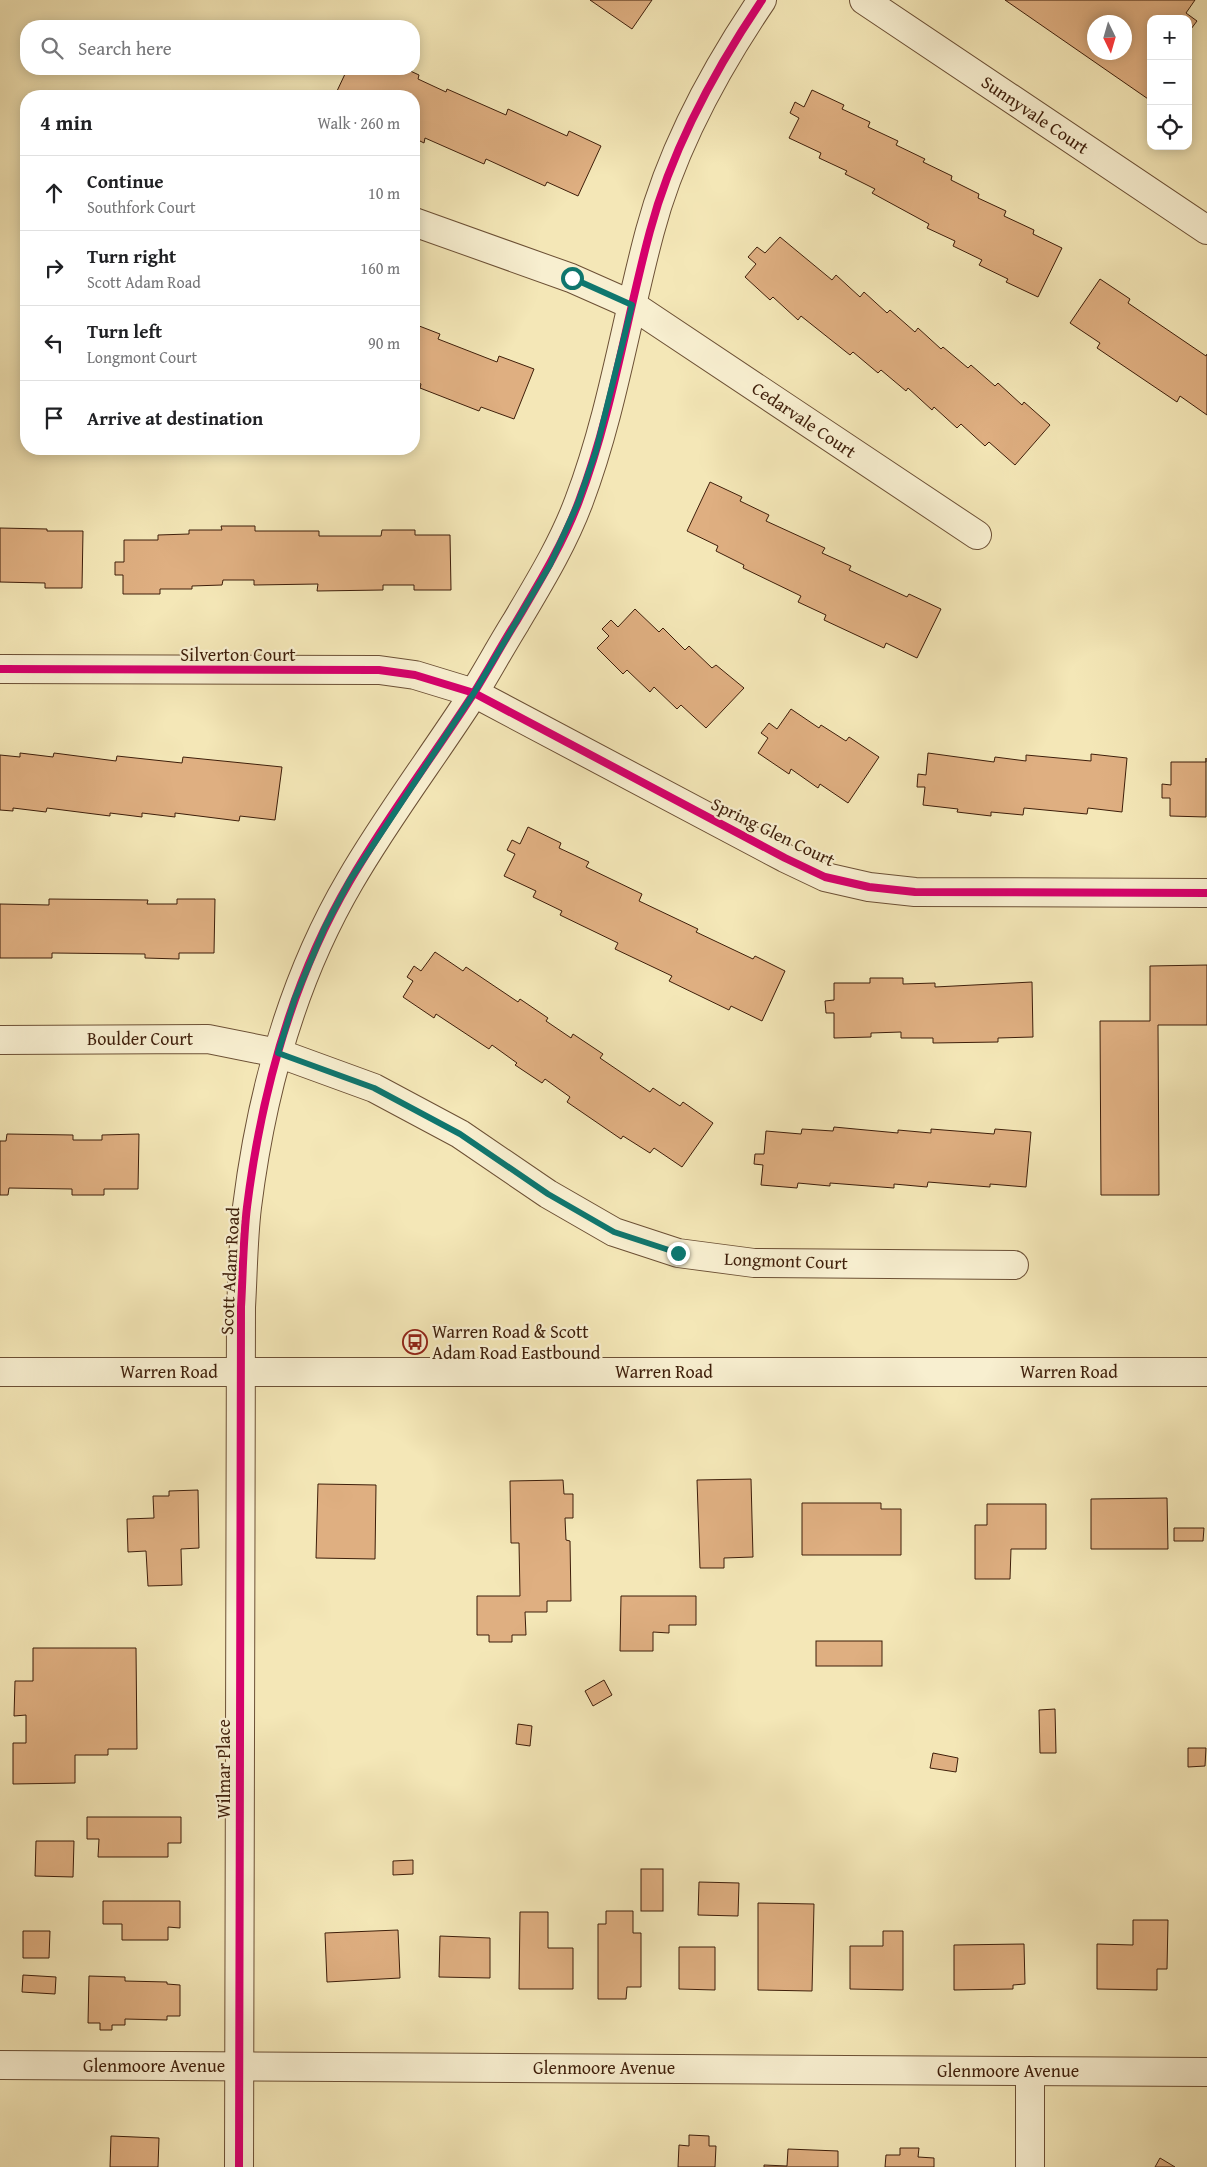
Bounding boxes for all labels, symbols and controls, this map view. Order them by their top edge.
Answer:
north arrow [1087,15,1132,60]
map controls [1147,15,1192,150]
button: + [1147,15,1192,60]
search box [20,20,420,75]
icon: search [38,34,66,62]
text: Search here [78,34,172,62]
button: − [1147,60,1192,105]
street label: Sunnyvale Court [976,69,1095,161]
button: locate [1147,105,1192,150]
text: 4 min [40,107,92,138]
text: Walk · 260 m [317,111,400,135]
text: Continue [87,167,164,195]
icon: ahead [40,179,68,207]
text: 10 m [368,181,400,205]
text: Southfork Court [87,195,196,219]
text: Turn right [87,242,176,270]
icon: right [40,254,68,282]
text: 160 m [360,256,400,280]
route start [561,267,584,290]
text: Scott Adam Road [87,270,201,294]
text: Turn left [87,317,162,345]
icon: left [40,329,68,357]
text: 90 m [368,331,400,355]
text: Longmont Court [87,345,197,369]
street label: Cedarvale Court [747,375,862,465]
icon: arrive [40,404,68,432]
text: Arrive at destination [87,404,263,432]
street label: Silverton Court [180,641,296,668]
street label: Spring Glen Court [707,790,840,873]
street label: Boulder Court [87,1025,194,1052]
street label: Scott Adam Road [213,1206,246,1336]
route end [667,1242,690,1265]
street label: Longmont Court [724,1245,849,1276]
place label: Warren Road & Scott Adam Road Eastbound [432,1318,601,1366]
bus stop icon: Warren Road & Scott Adam Road Eastbound [402,1329,428,1355]
street label: Warren Road [120,1358,218,1385]
street label: Warren Road [615,1358,713,1385]
street label: Warren Road [1020,1358,1118,1385]
street label: Wilmar Place [210,1719,237,1819]
street label: Glenmoore Avenue [83,2052,225,2079]
street label: Glenmoore Avenue [533,2054,675,2081]
street label: Glenmoore Avenue [937,2057,1079,2084]

